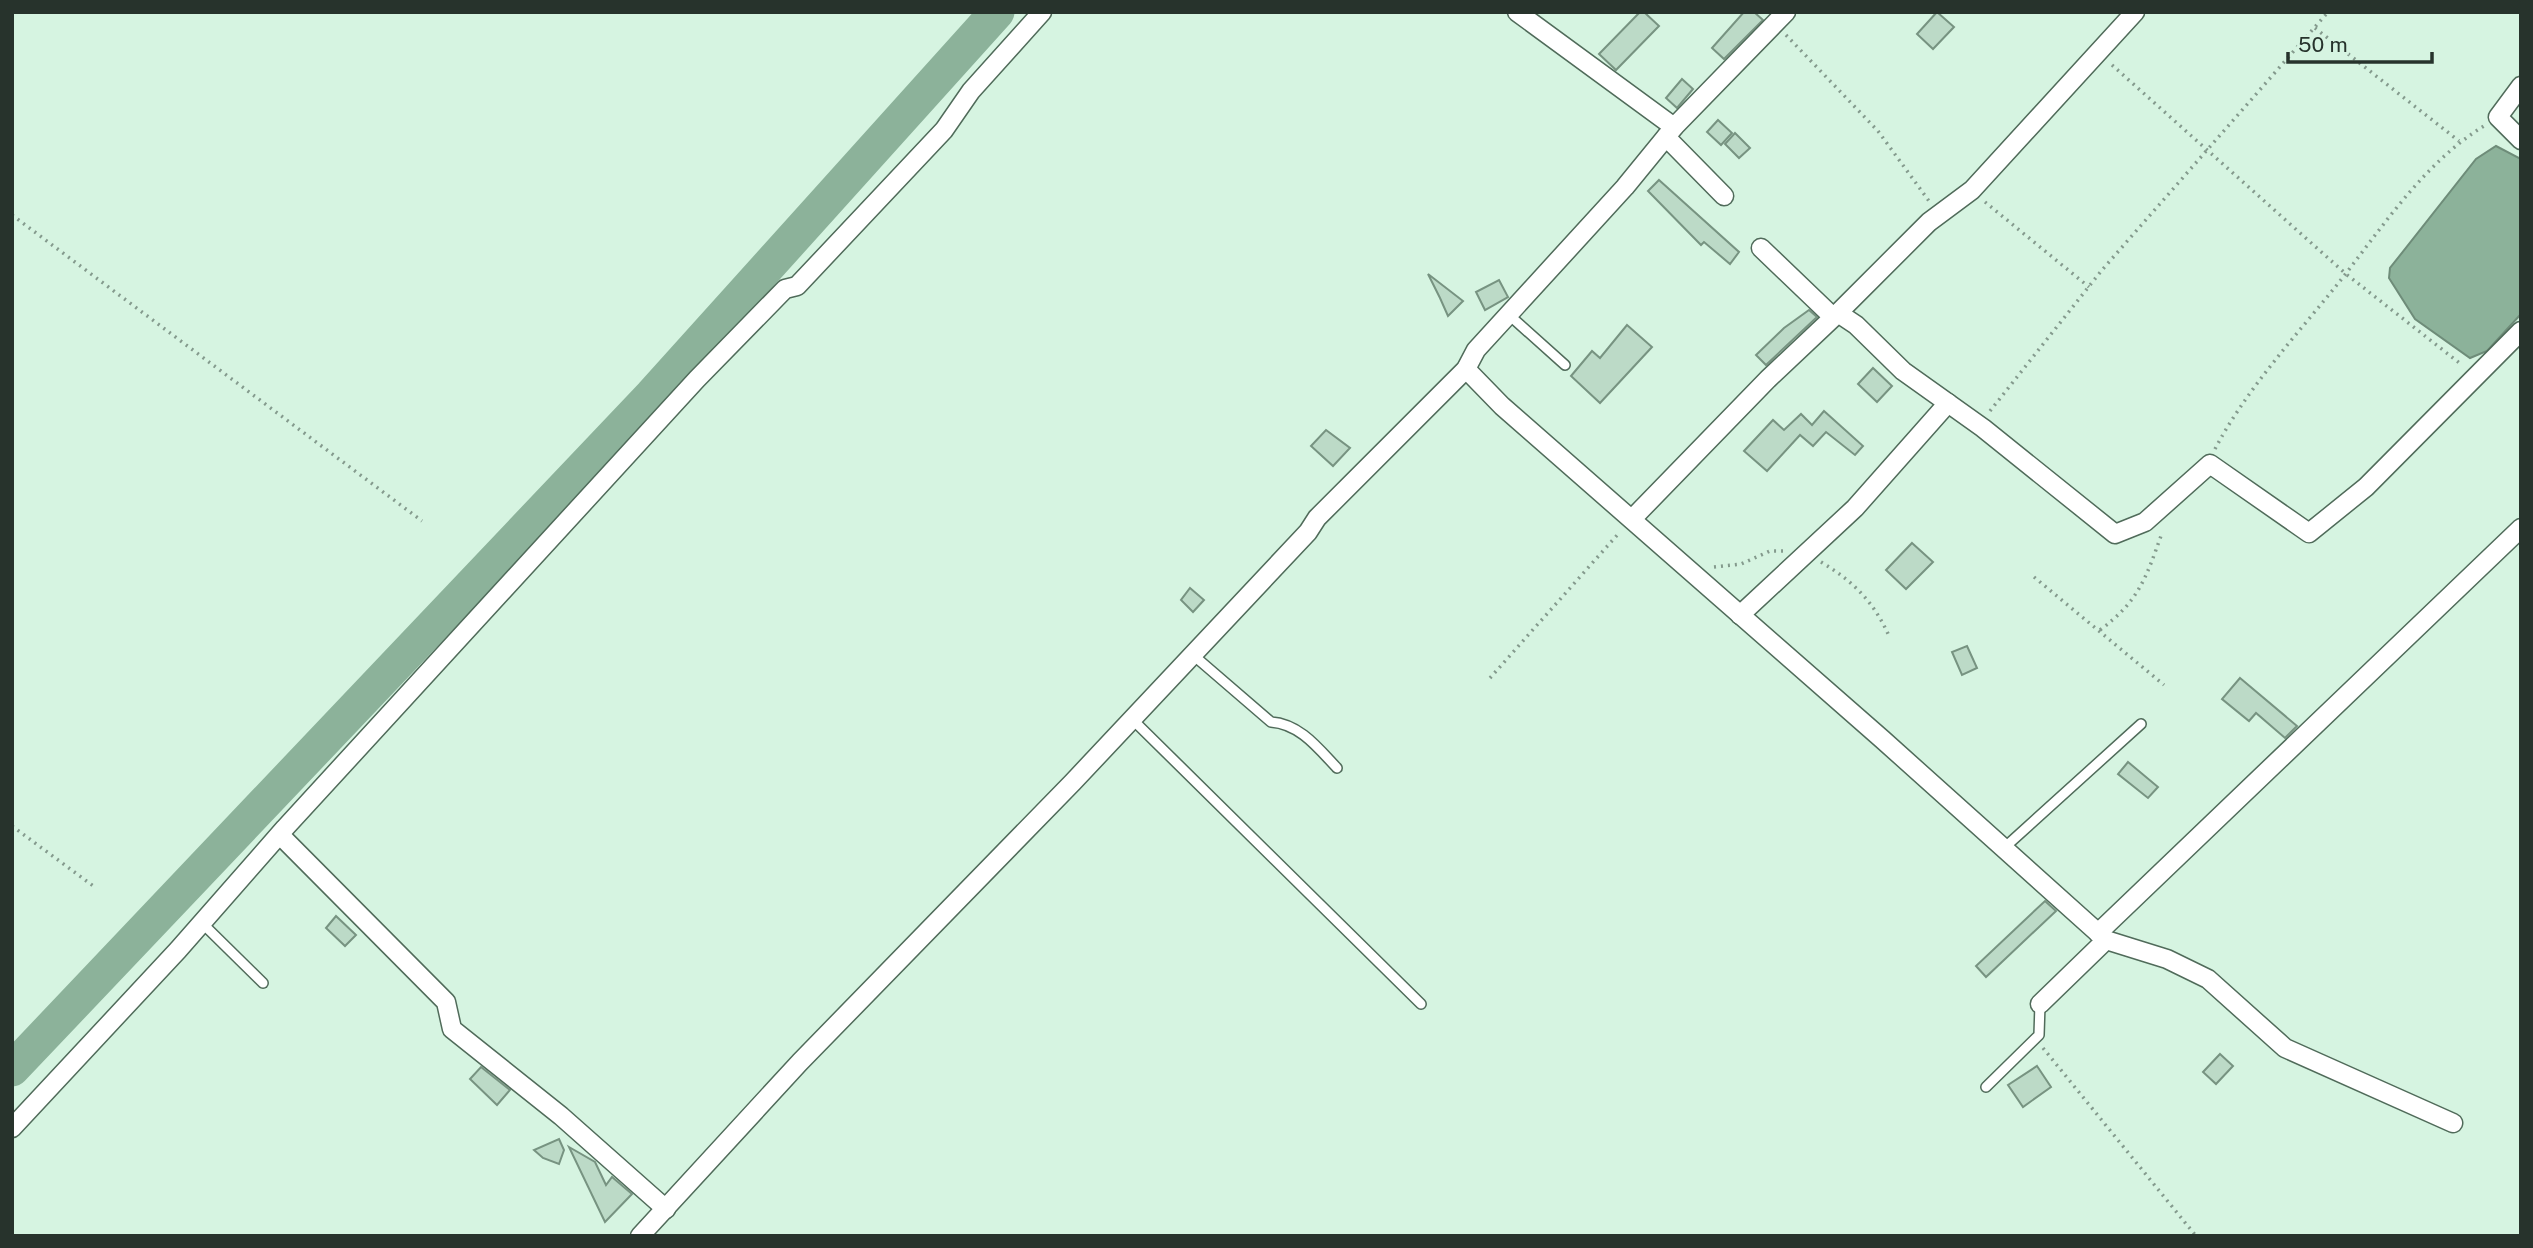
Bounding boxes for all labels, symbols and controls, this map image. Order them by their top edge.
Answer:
scale bar [2288,21,2432,65]
text: 50 m [2298,32,2348,57]

